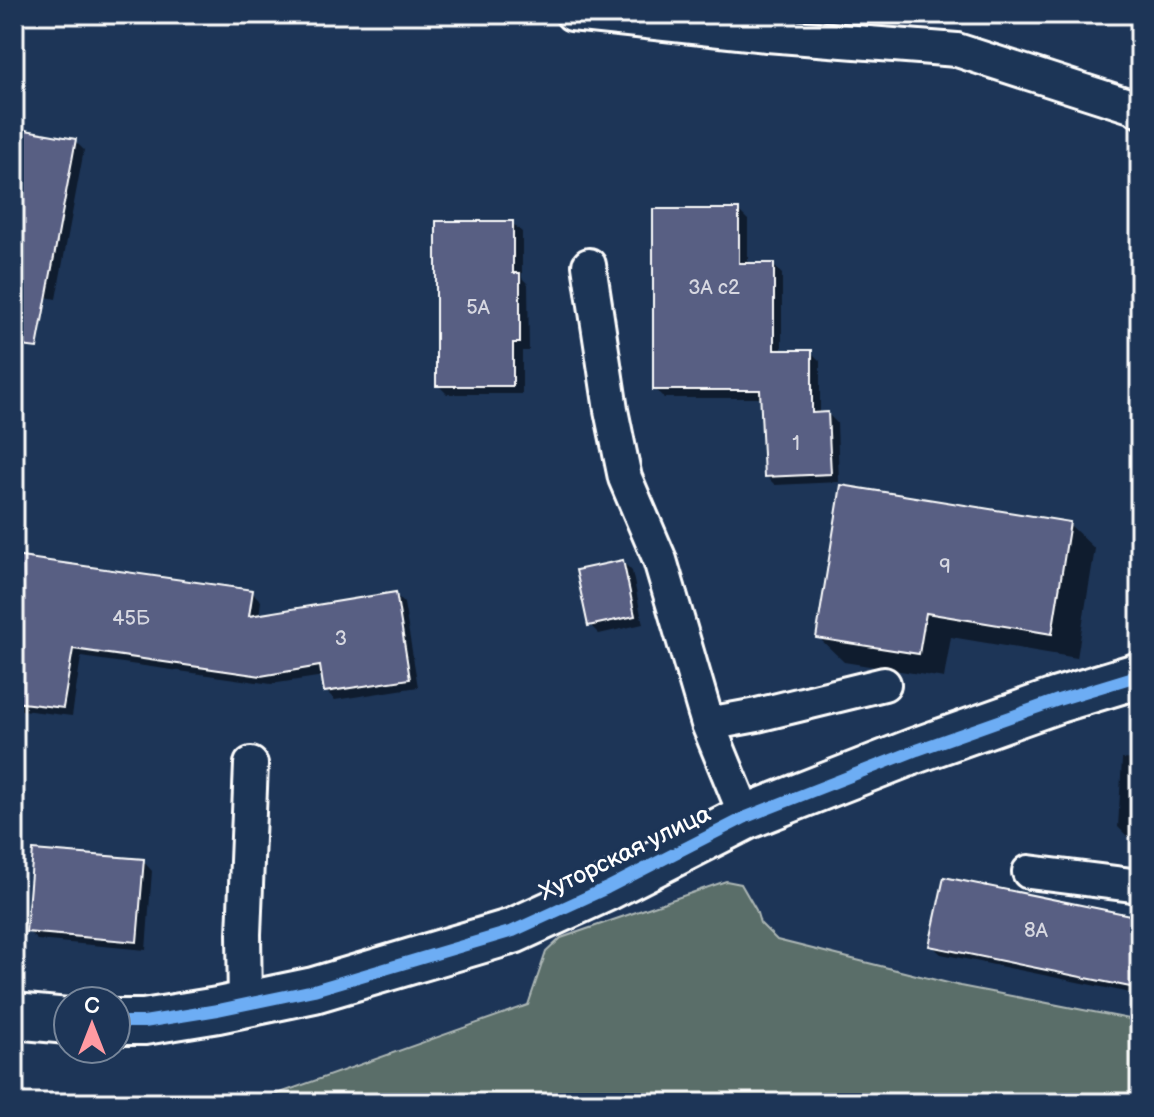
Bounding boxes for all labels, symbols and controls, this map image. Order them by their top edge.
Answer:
house number: 3А с2 [688,276,740,300]
house number: 5А [466,296,491,320]
house number: 1 [792,432,800,456]
house number: 9 [939,555,951,579]
house number: 45Б [112,607,150,631]
house number: 3 [335,627,347,651]
street label: Хуторская улица [535,799,715,907]
house number: 8А [1024,919,1049,943]
north arrow [52,985,132,1065]
text: С [84,993,100,1020]

